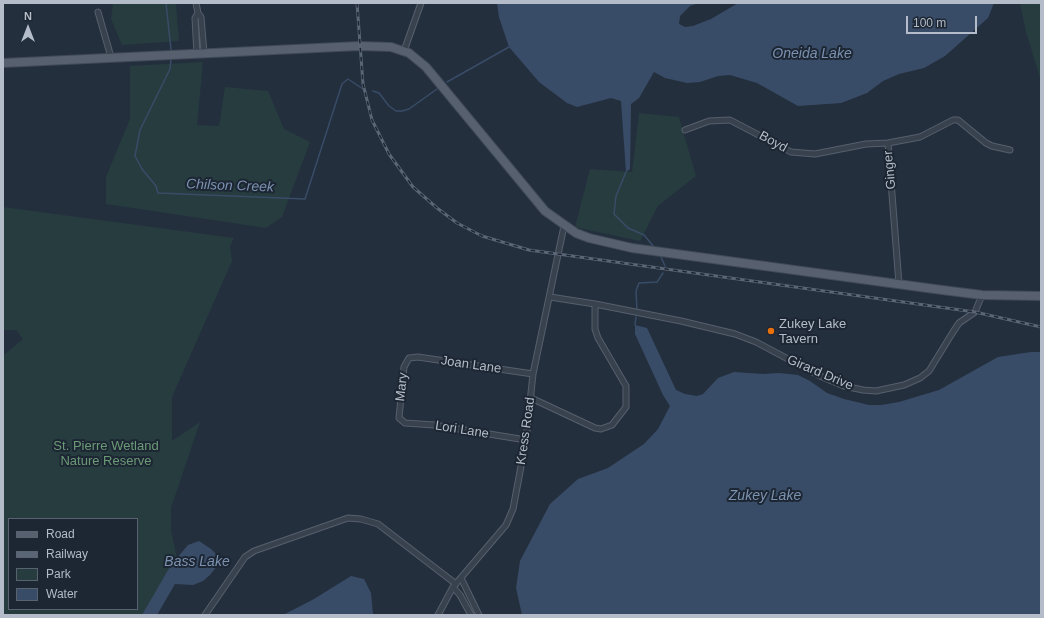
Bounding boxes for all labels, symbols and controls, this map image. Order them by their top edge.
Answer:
north arrow [8,8,48,48]
scale bar [908,8,979,34]
text: N [24,10,32,22]
text: 100 m [913,16,946,30]
water label: Oneida Lake [772,46,852,62]
street label: Boyd [756,128,790,156]
street label: Ginger [881,150,899,190]
water label: Chilson Creek [186,176,274,196]
place label: Zukey Lake Tavern [779,316,846,347]
marker: Zukey Lake Tavern [766,326,776,336]
street label: Girard Drive [785,352,855,394]
street label: Joan Lane [440,353,502,377]
street label: Mary [393,372,411,402]
street label: Kress Road [514,396,538,466]
street label: Lori Lane [434,418,490,442]
park label: St. Pierre Wetland Nature Reserve [53,438,159,469]
water label: Zukey Lake [729,488,801,504]
legend [8,518,138,610]
text: Road [46,527,75,541]
text: Railway [46,547,88,561]
water label: Bass Lake [164,554,230,570]
text: Park [46,567,71,581]
text: Water [46,587,78,601]

